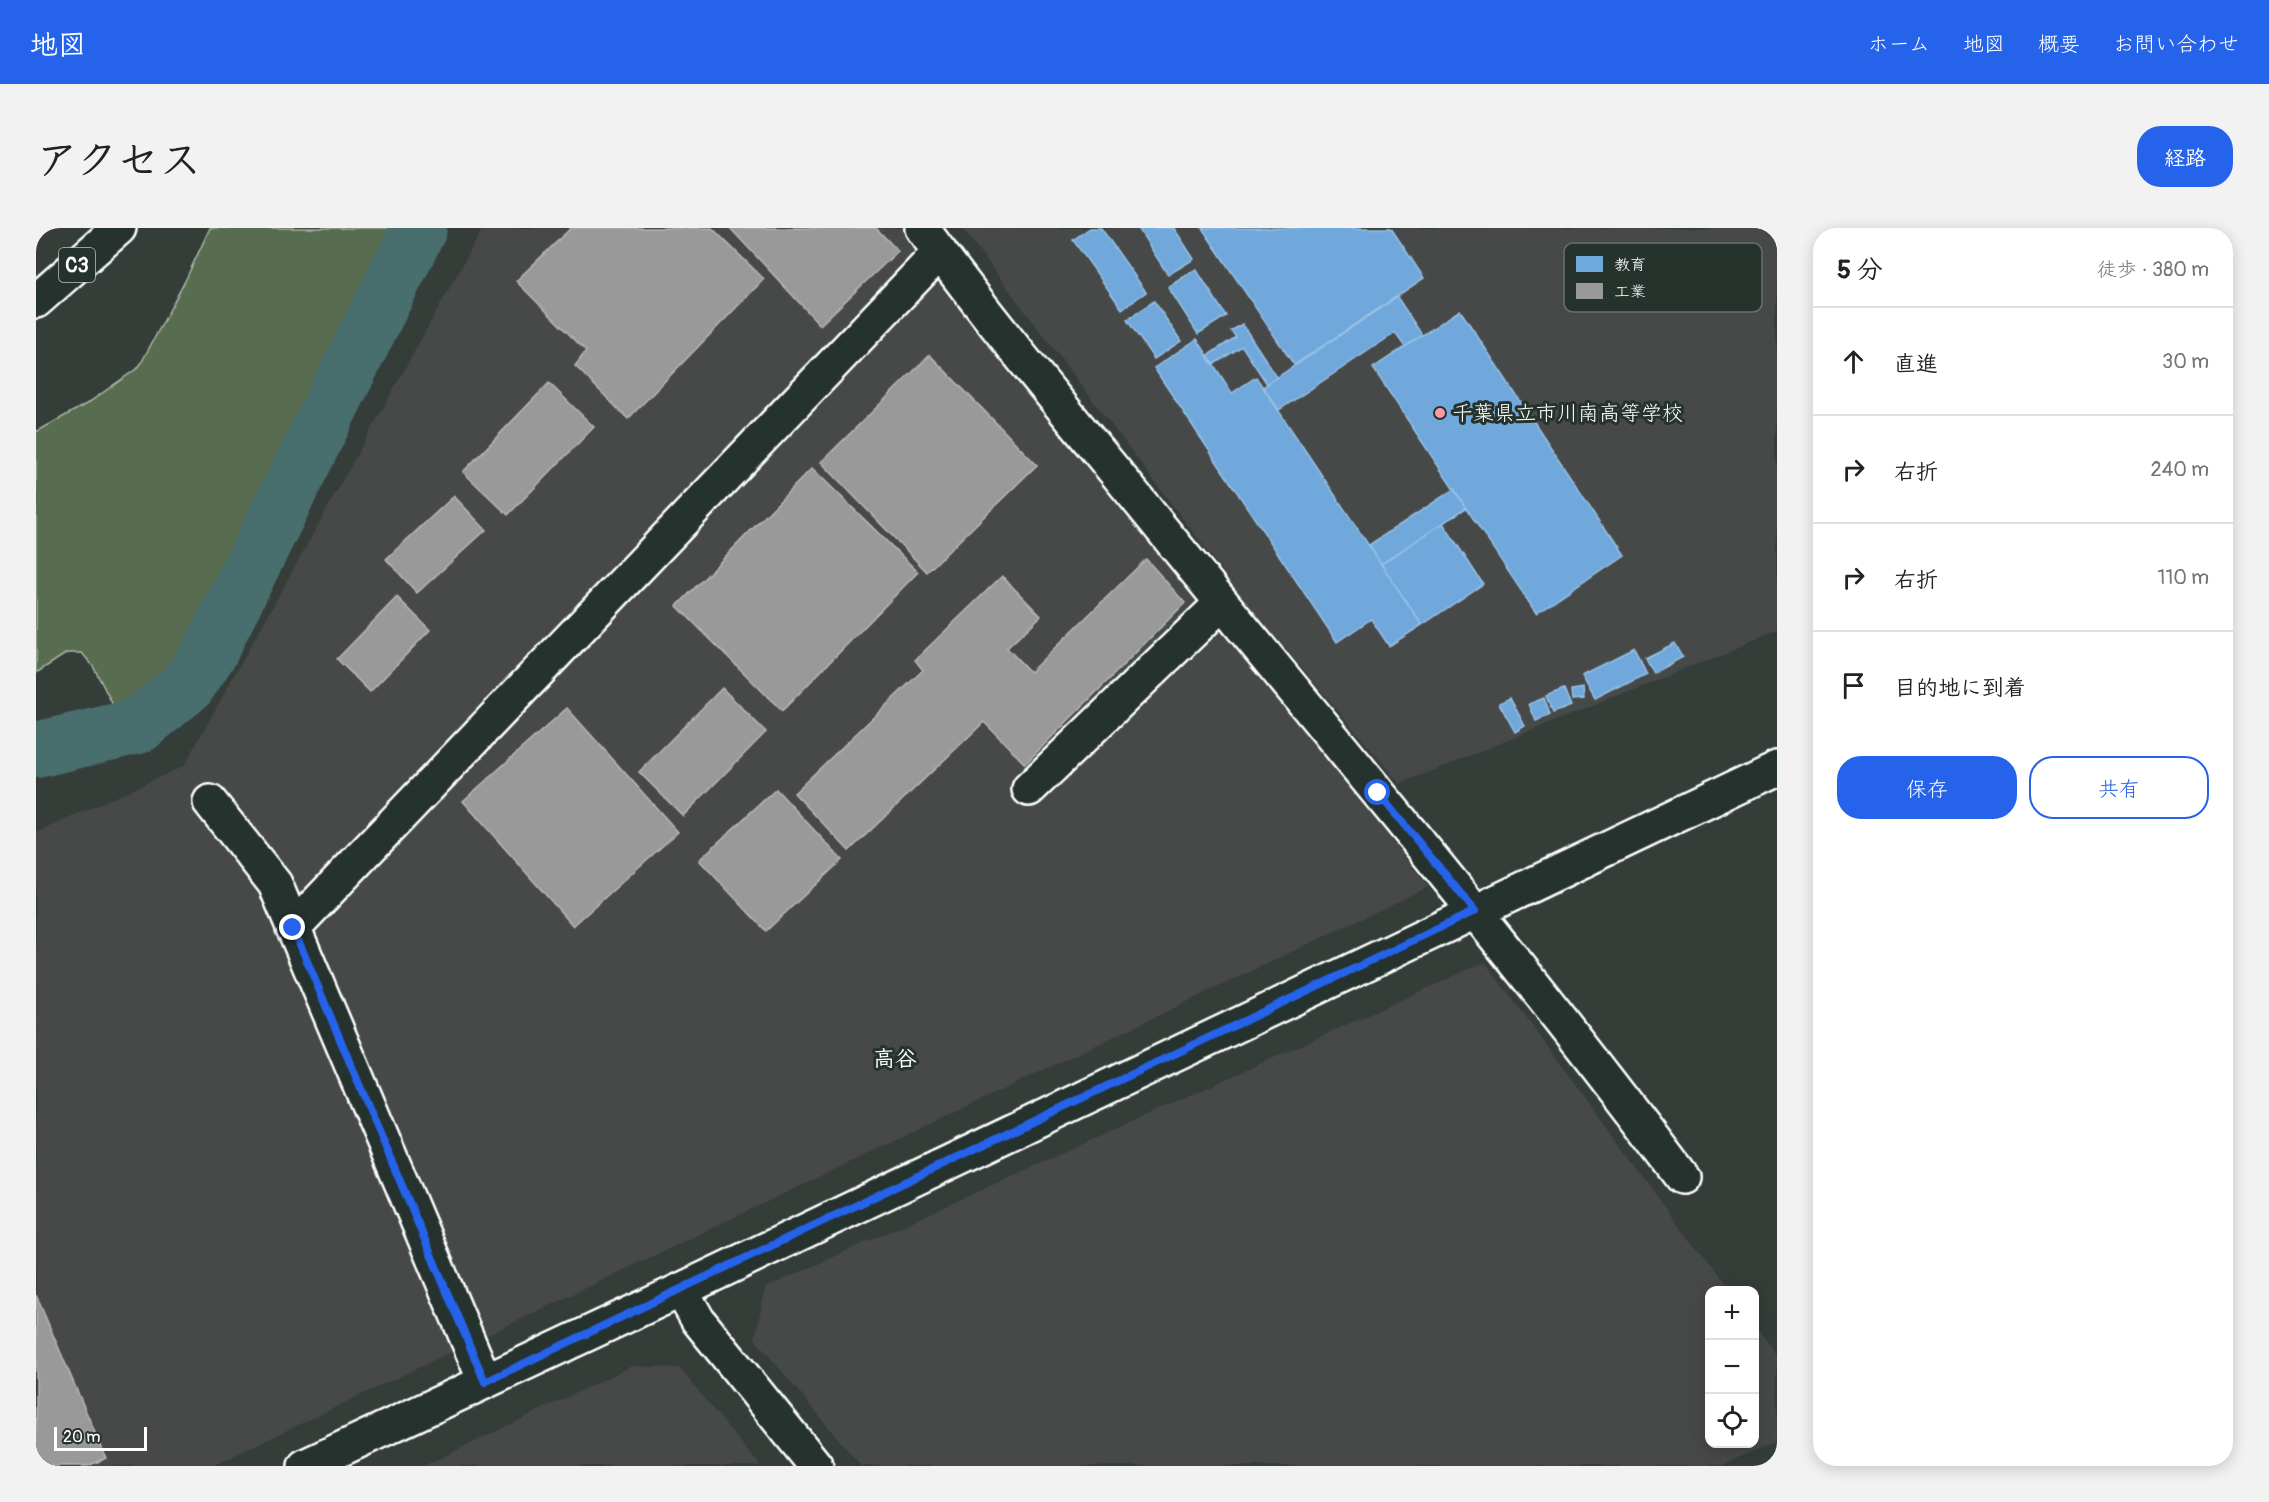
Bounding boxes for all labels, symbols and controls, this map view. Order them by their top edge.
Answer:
text: 地図 [30,28,86,63]
text: ホーム [1868,31,1930,58]
text: 地図 [1963,31,2005,58]
text: 概要 [2038,31,2080,58]
text: お問い合わせ [2113,31,2239,58]
button: 経路 [2137,126,2233,187]
text: アクセス [36,135,201,187]
legend [1564,243,1762,312]
road number: C3 [59,248,95,282]
text: 5 分 [1837,254,1883,286]
text: 教育 [1614,255,1646,275]
text: 徒歩 · 380 m [2097,257,2209,282]
text: 工業 [1614,282,1646,302]
icon: ahead [1837,345,1870,378]
text: 30 m [2162,349,2209,374]
text: 直進 [1894,350,1938,378]
place label: 千葉県立市川南高等学校 [1452,400,1683,427]
marker: 千葉県立市川南高等学校 [1433,406,1447,420]
icon: right [1837,453,1870,486]
text: 240 m [2150,457,2209,482]
text: 右折 [1894,458,1938,486]
icon: right [1837,561,1870,594]
text: 110 m [2158,565,2209,590]
text: 右折 [1894,566,1938,594]
icon: arrive [1837,669,1870,702]
text: 目的地に到着 [1894,674,2026,702]
button: 保存 [1837,756,2017,819]
button: 共有 [2029,756,2209,819]
route start [1364,779,1390,805]
route end [279,914,305,940]
district label: 高谷 [873,1045,917,1073]
map controls [1705,1286,1759,1448]
button: + [1705,1286,1759,1340]
button: − [1705,1340,1759,1394]
button: locate [1705,1394,1759,1448]
scale bar [54,1424,147,1452]
text: 20 m [63,1427,101,1447]

